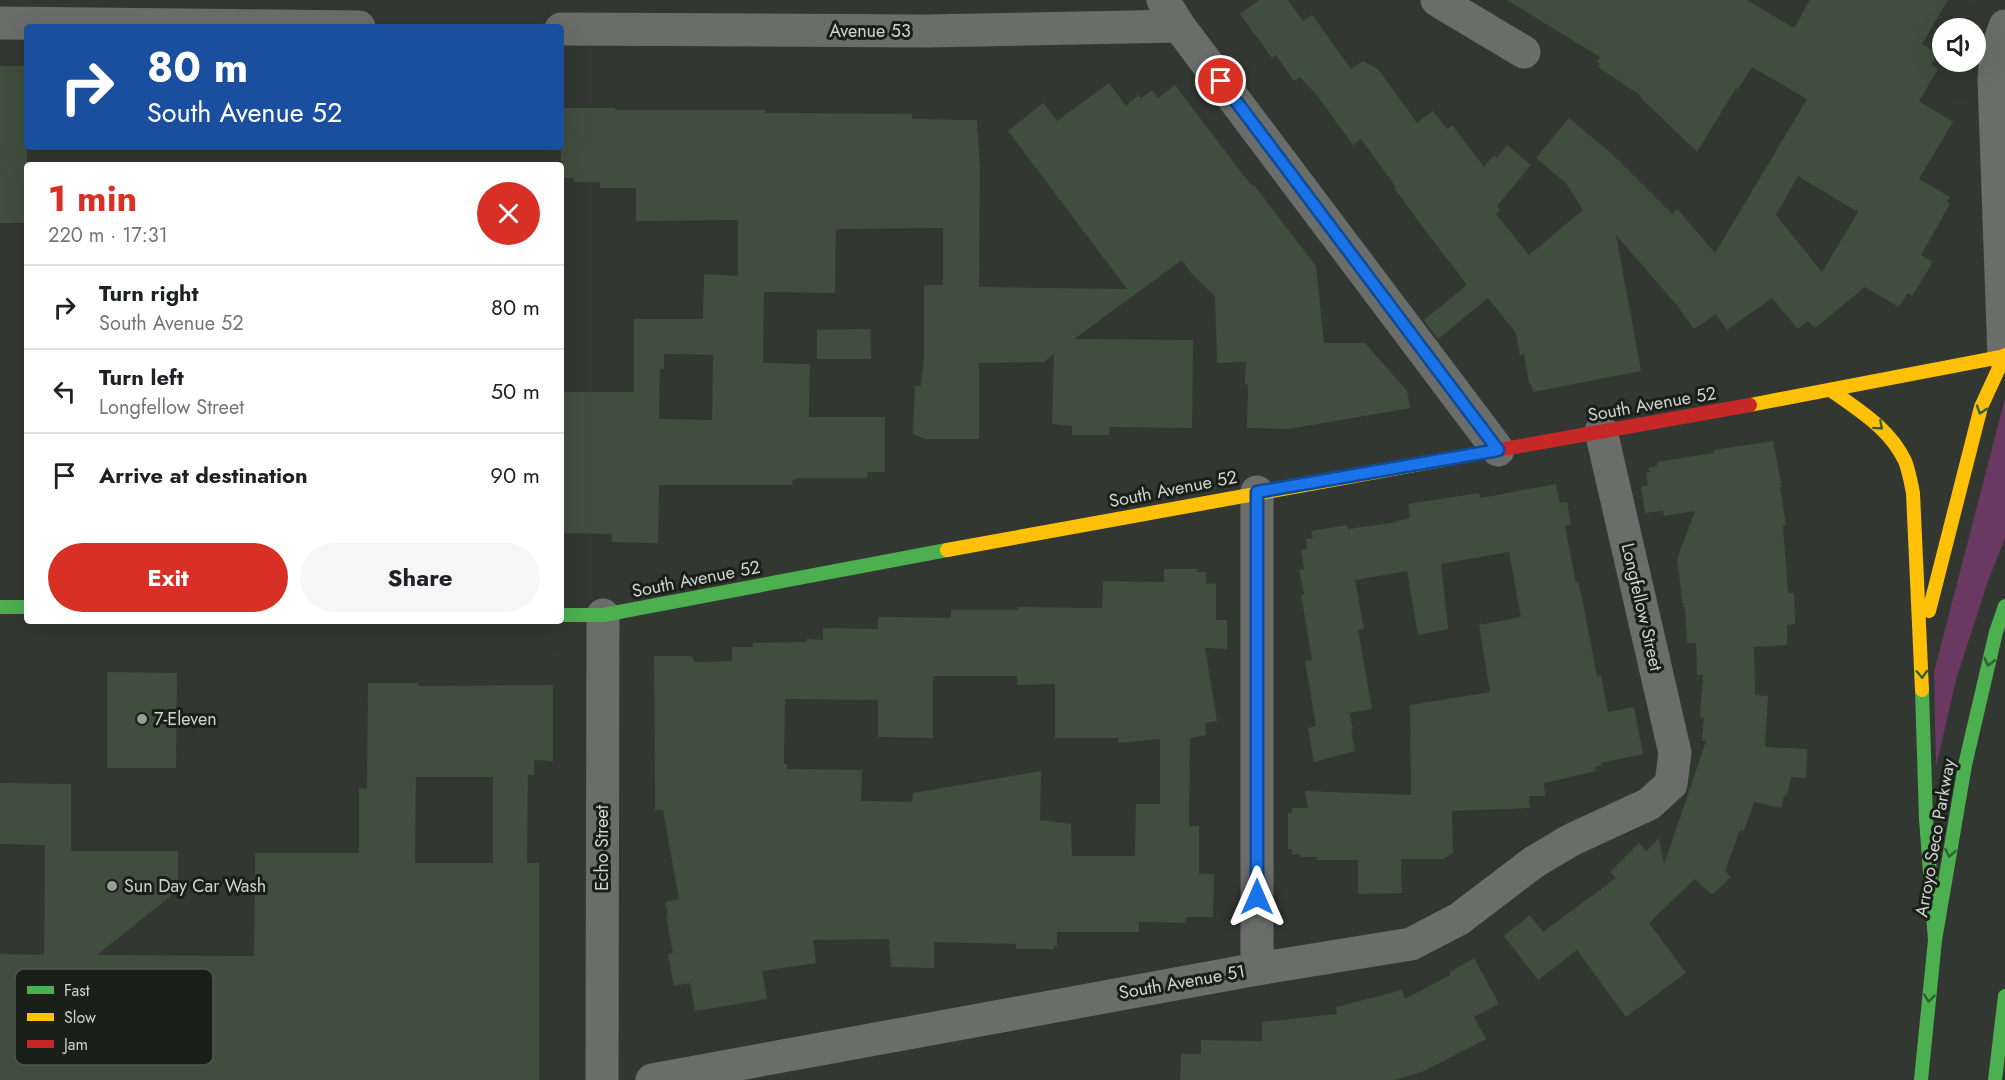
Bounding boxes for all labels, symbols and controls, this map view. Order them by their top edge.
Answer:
street label: Avenue 53 [829,18,911,44]
map controls [1932,18,1986,72]
button: sound [1932,18,1986,72]
text: 80 m [147,37,248,98]
icon: right [48,48,126,126]
pin [1195,55,1246,106]
icon: arrive [1204,64,1237,97]
text: South Avenue 52 [147,93,342,132]
text: 1 min [48,172,137,224]
button: close [477,182,540,245]
text: 220 m · 17:31 [48,221,168,250]
text: Turn right [99,277,199,309]
icon: right [48,291,81,324]
text: 80 m [491,291,540,323]
text: South Avenue 52 [99,309,244,338]
text: Turn left [99,361,184,393]
icon: left [48,375,81,408]
text: 50 m [491,375,540,407]
street label: South Avenue 52 [1586,380,1718,428]
text: Longfellow Street [99,393,244,422]
one-way arrow [1975,404,1988,415]
one-way arrow [1872,419,1883,430]
icon: arrive [48,459,81,492]
text: Arrive at destination [99,459,308,491]
text: 90 m [490,459,540,491]
street label: South Avenue 52 [1107,464,1239,514]
street label: Longfellow Street [1615,541,1669,674]
button: Exit [48,543,288,612]
button: Share [300,543,540,612]
street label: South Avenue 52 [630,554,762,604]
one-way arrow [1983,657,1996,667]
one-way arrow [1915,669,1928,678]
place label: 7-Eleven [154,706,217,732]
marker: 7-Eleven [135,712,149,726]
street label: Arroyo Seco Parkway [1908,757,1962,919]
street label: Echo Street [589,804,615,891]
one-way arrow [1944,848,1957,858]
position arrow [1225,865,1289,929]
place label: Sun Day Car Wash [124,873,266,899]
marker: Sun Day Car Wash [105,879,119,893]
street label: South Avenue 51 [1117,958,1247,1006]
legend [15,969,213,1065]
text: Fast [64,979,90,1002]
one-way arrow [1923,994,1936,1003]
text: Slow [64,1006,96,1029]
text: Jam [62,1033,88,1056]

